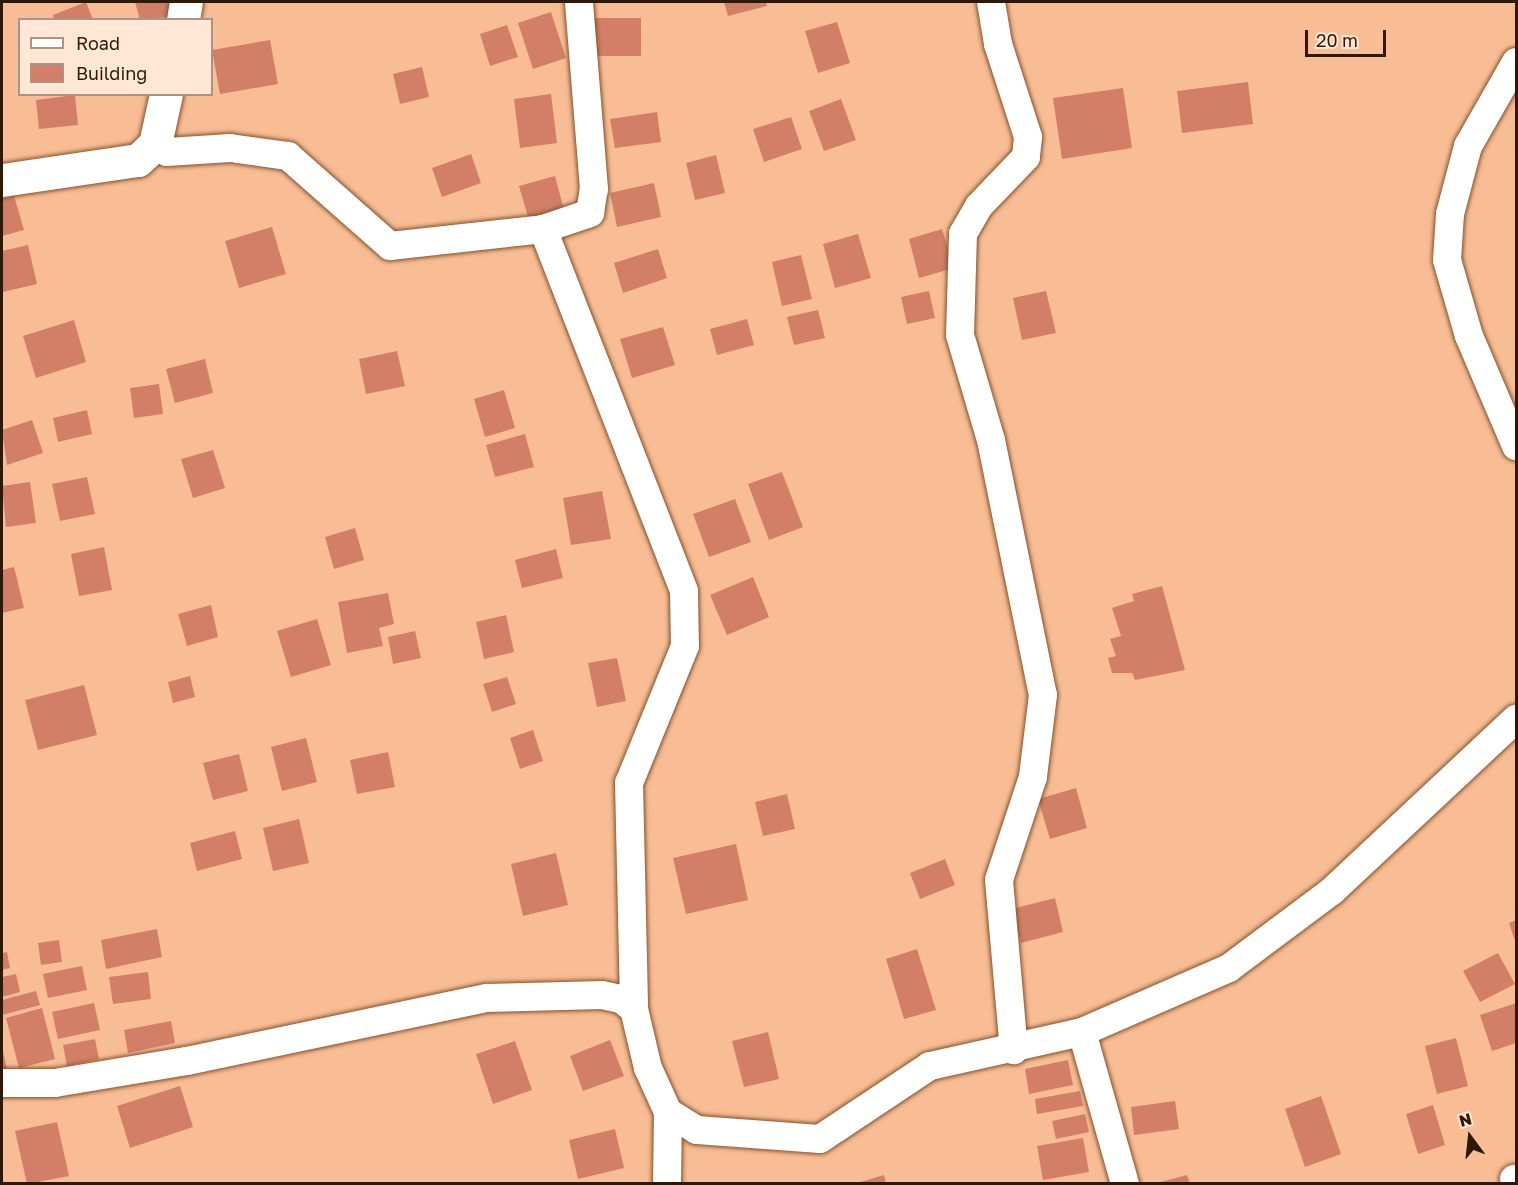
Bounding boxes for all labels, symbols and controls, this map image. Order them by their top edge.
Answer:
legend [18,18,213,96]
scale bar [1308,18,1389,56]
text: 20 m [1316,29,1358,51]
text: Road [76,32,120,54]
text: Building [76,62,147,84]
north arrow [1440,1107,1500,1167]
text: N [1457,1108,1474,1131]

